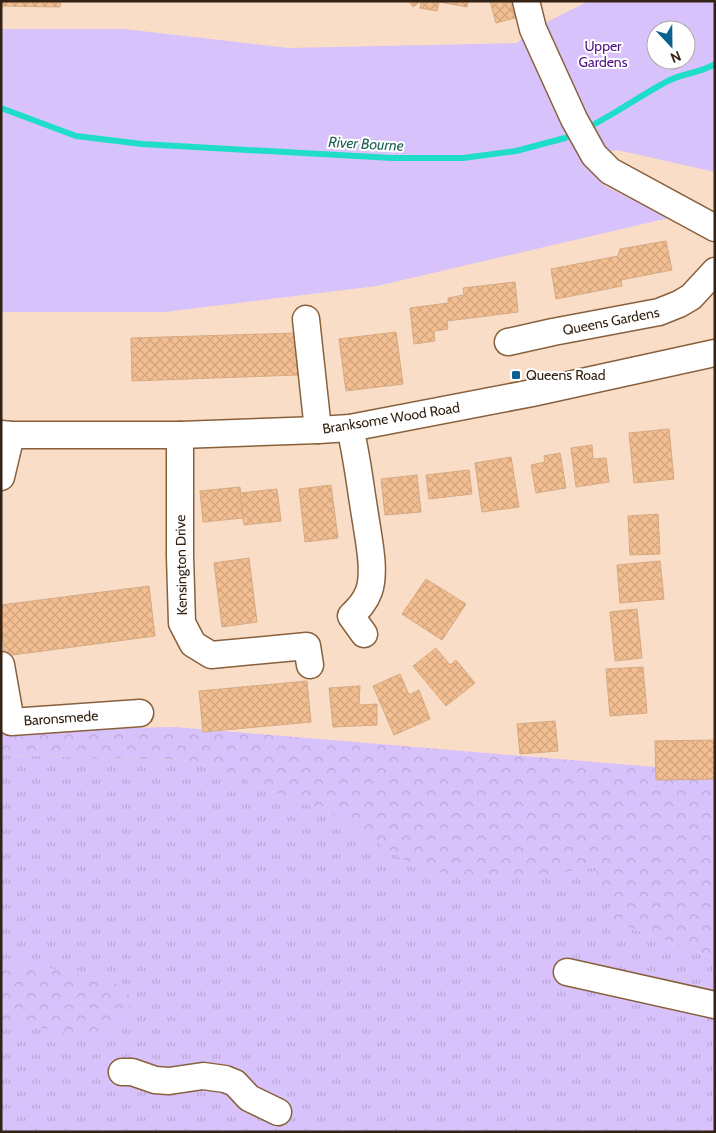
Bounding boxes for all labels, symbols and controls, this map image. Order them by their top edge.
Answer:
north arrow [646,20,696,70]
park label: Upper Gardens [579,37,628,71]
text: N [668,47,684,67]
water label: River Bourne [328,133,404,155]
street label: Queens Gardens [561,303,661,339]
place label: Queens Road [526,366,606,384]
marker: Queens Road [510,369,522,381]
street label: Branksome Wood Road [321,398,461,438]
street label: Kensington Drive [171,514,191,616]
street label: Baronsmede [23,706,99,730]

